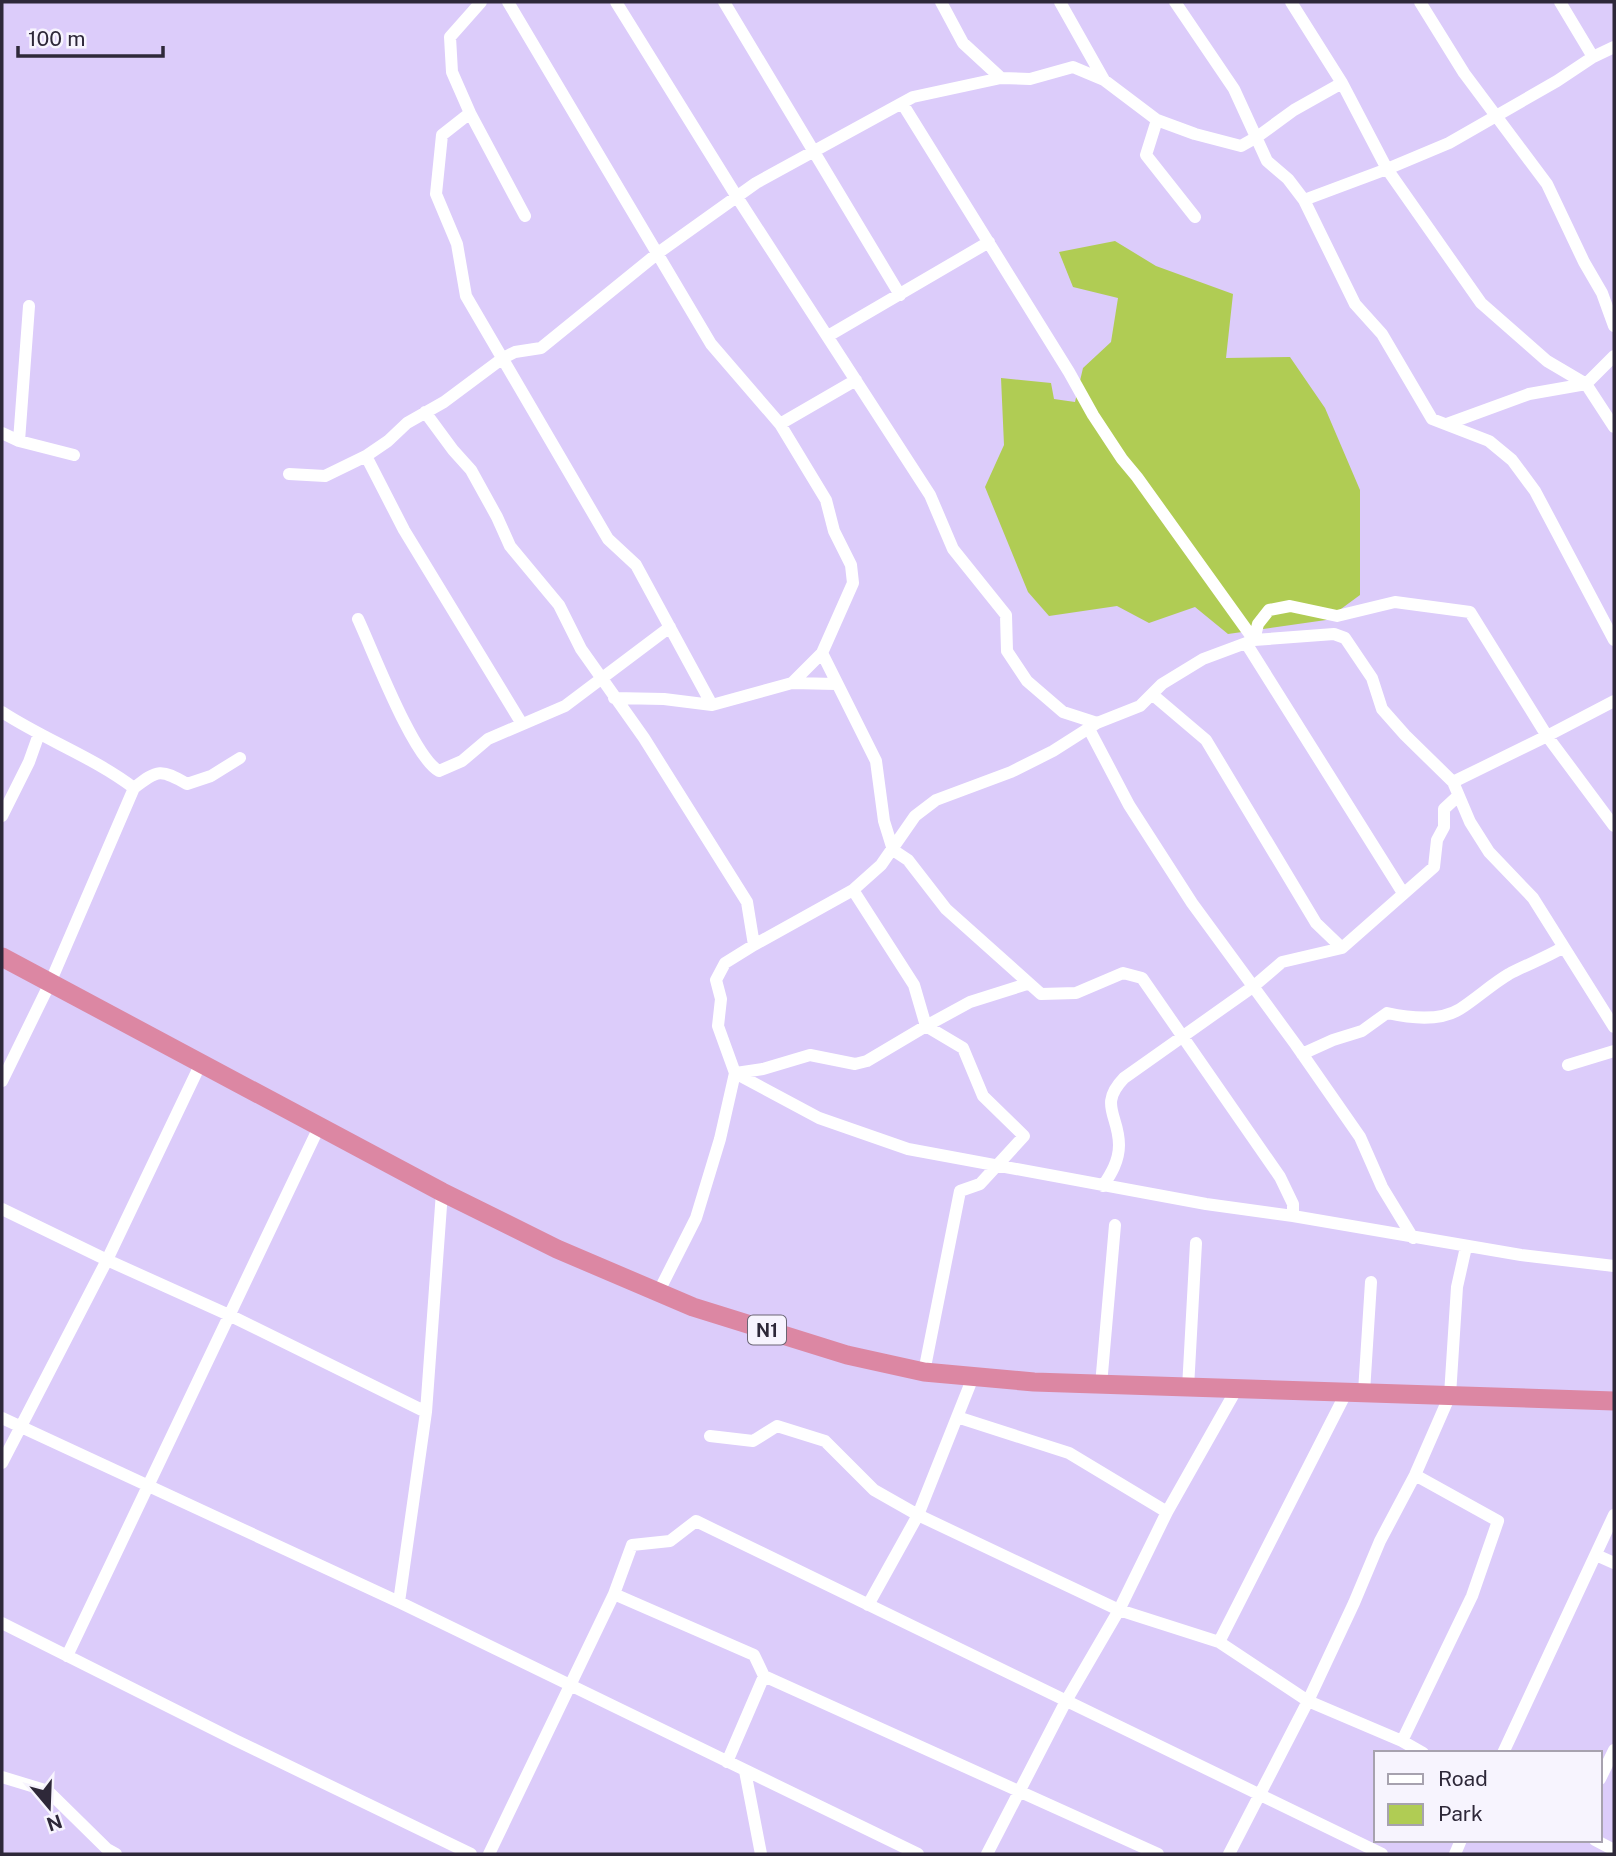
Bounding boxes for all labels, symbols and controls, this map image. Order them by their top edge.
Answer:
scale bar [18,14,163,58]
text: 100 m [28,26,85,51]
road number: N1 [748,1316,786,1344]
legend [1374,1751,1602,1842]
text: Road [1438,1766,1488,1791]
north arrow [14,1772,84,1842]
text: Park [1438,1801,1483,1826]
text: N [44,1810,65,1836]

